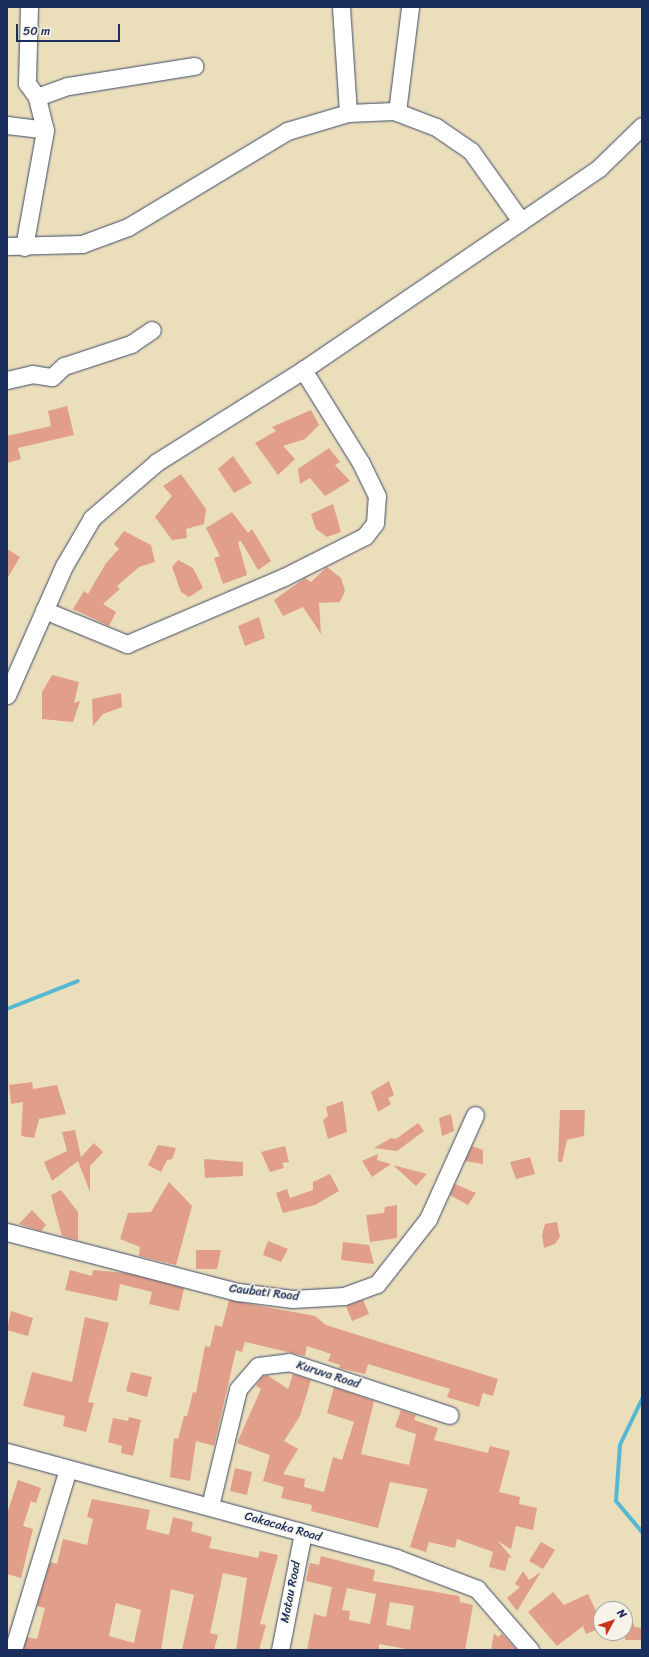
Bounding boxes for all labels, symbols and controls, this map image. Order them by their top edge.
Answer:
scale bar [18,16,122,42]
text: 50 m [23,20,50,42]
street label: Caubati Road [228,1282,300,1304]
street label: Kuruva Road [295,1358,361,1392]
street label: Cakacaka Road [243,1509,323,1545]
street label: Matau Road [278,1560,304,1624]
north arrow [593,1601,633,1641]
text: N [612,1605,632,1623]

